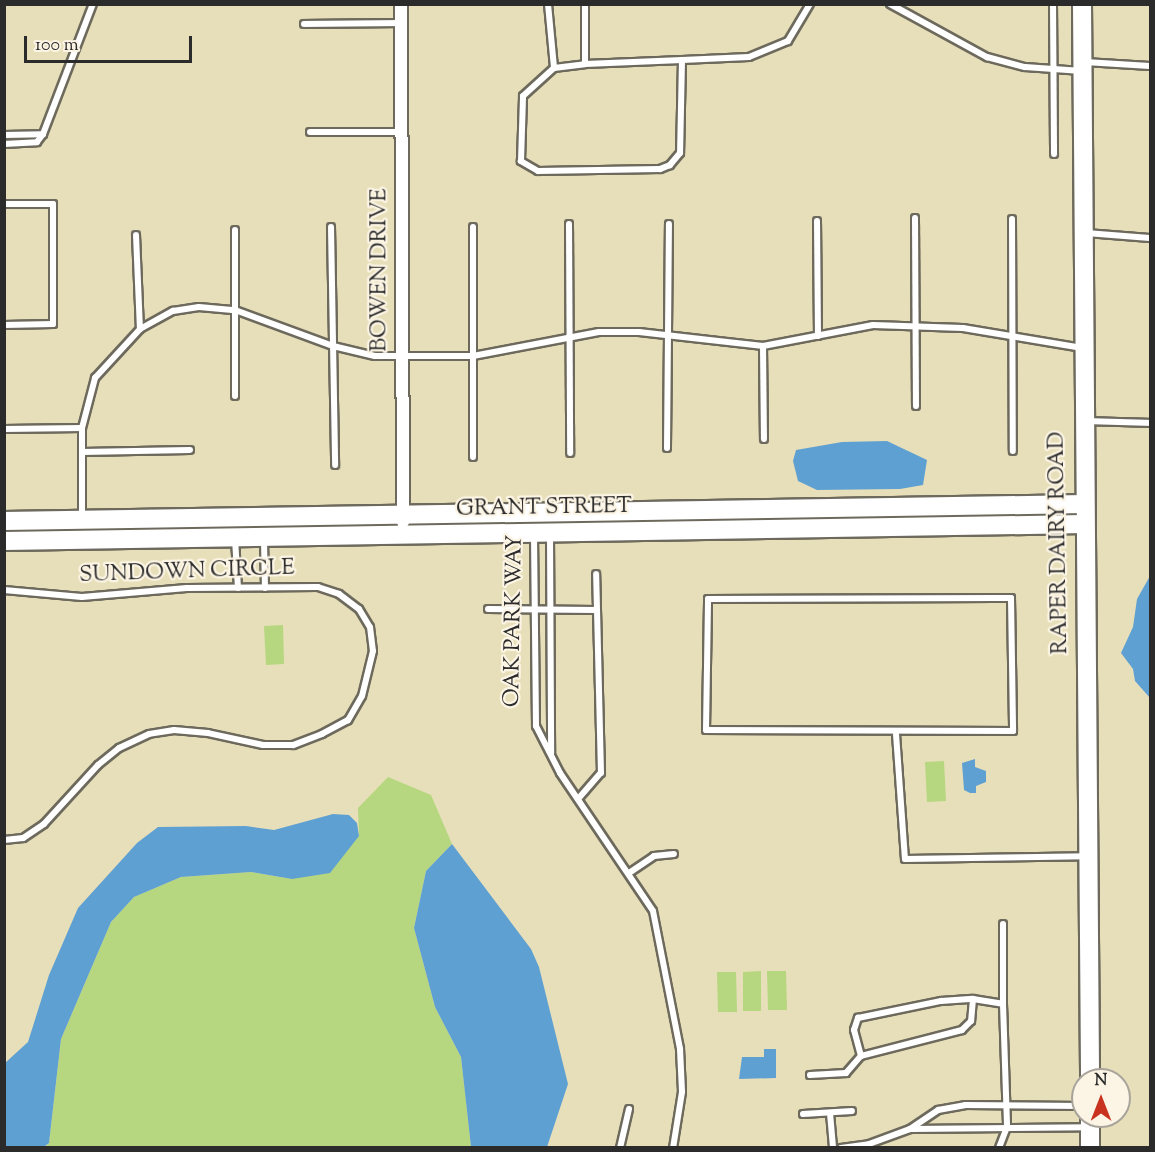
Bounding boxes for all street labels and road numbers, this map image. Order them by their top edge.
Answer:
street label: BOWEN DRIVE [368,188,394,352]
street label: RAPER DAIRY ROAD [1045,431,1075,655]
street label: GRANT STREET [456,494,632,524]
street label: OAK PARK WAY [500,535,530,707]
street label: SUNDOWN CIRCLE [79,556,295,590]

